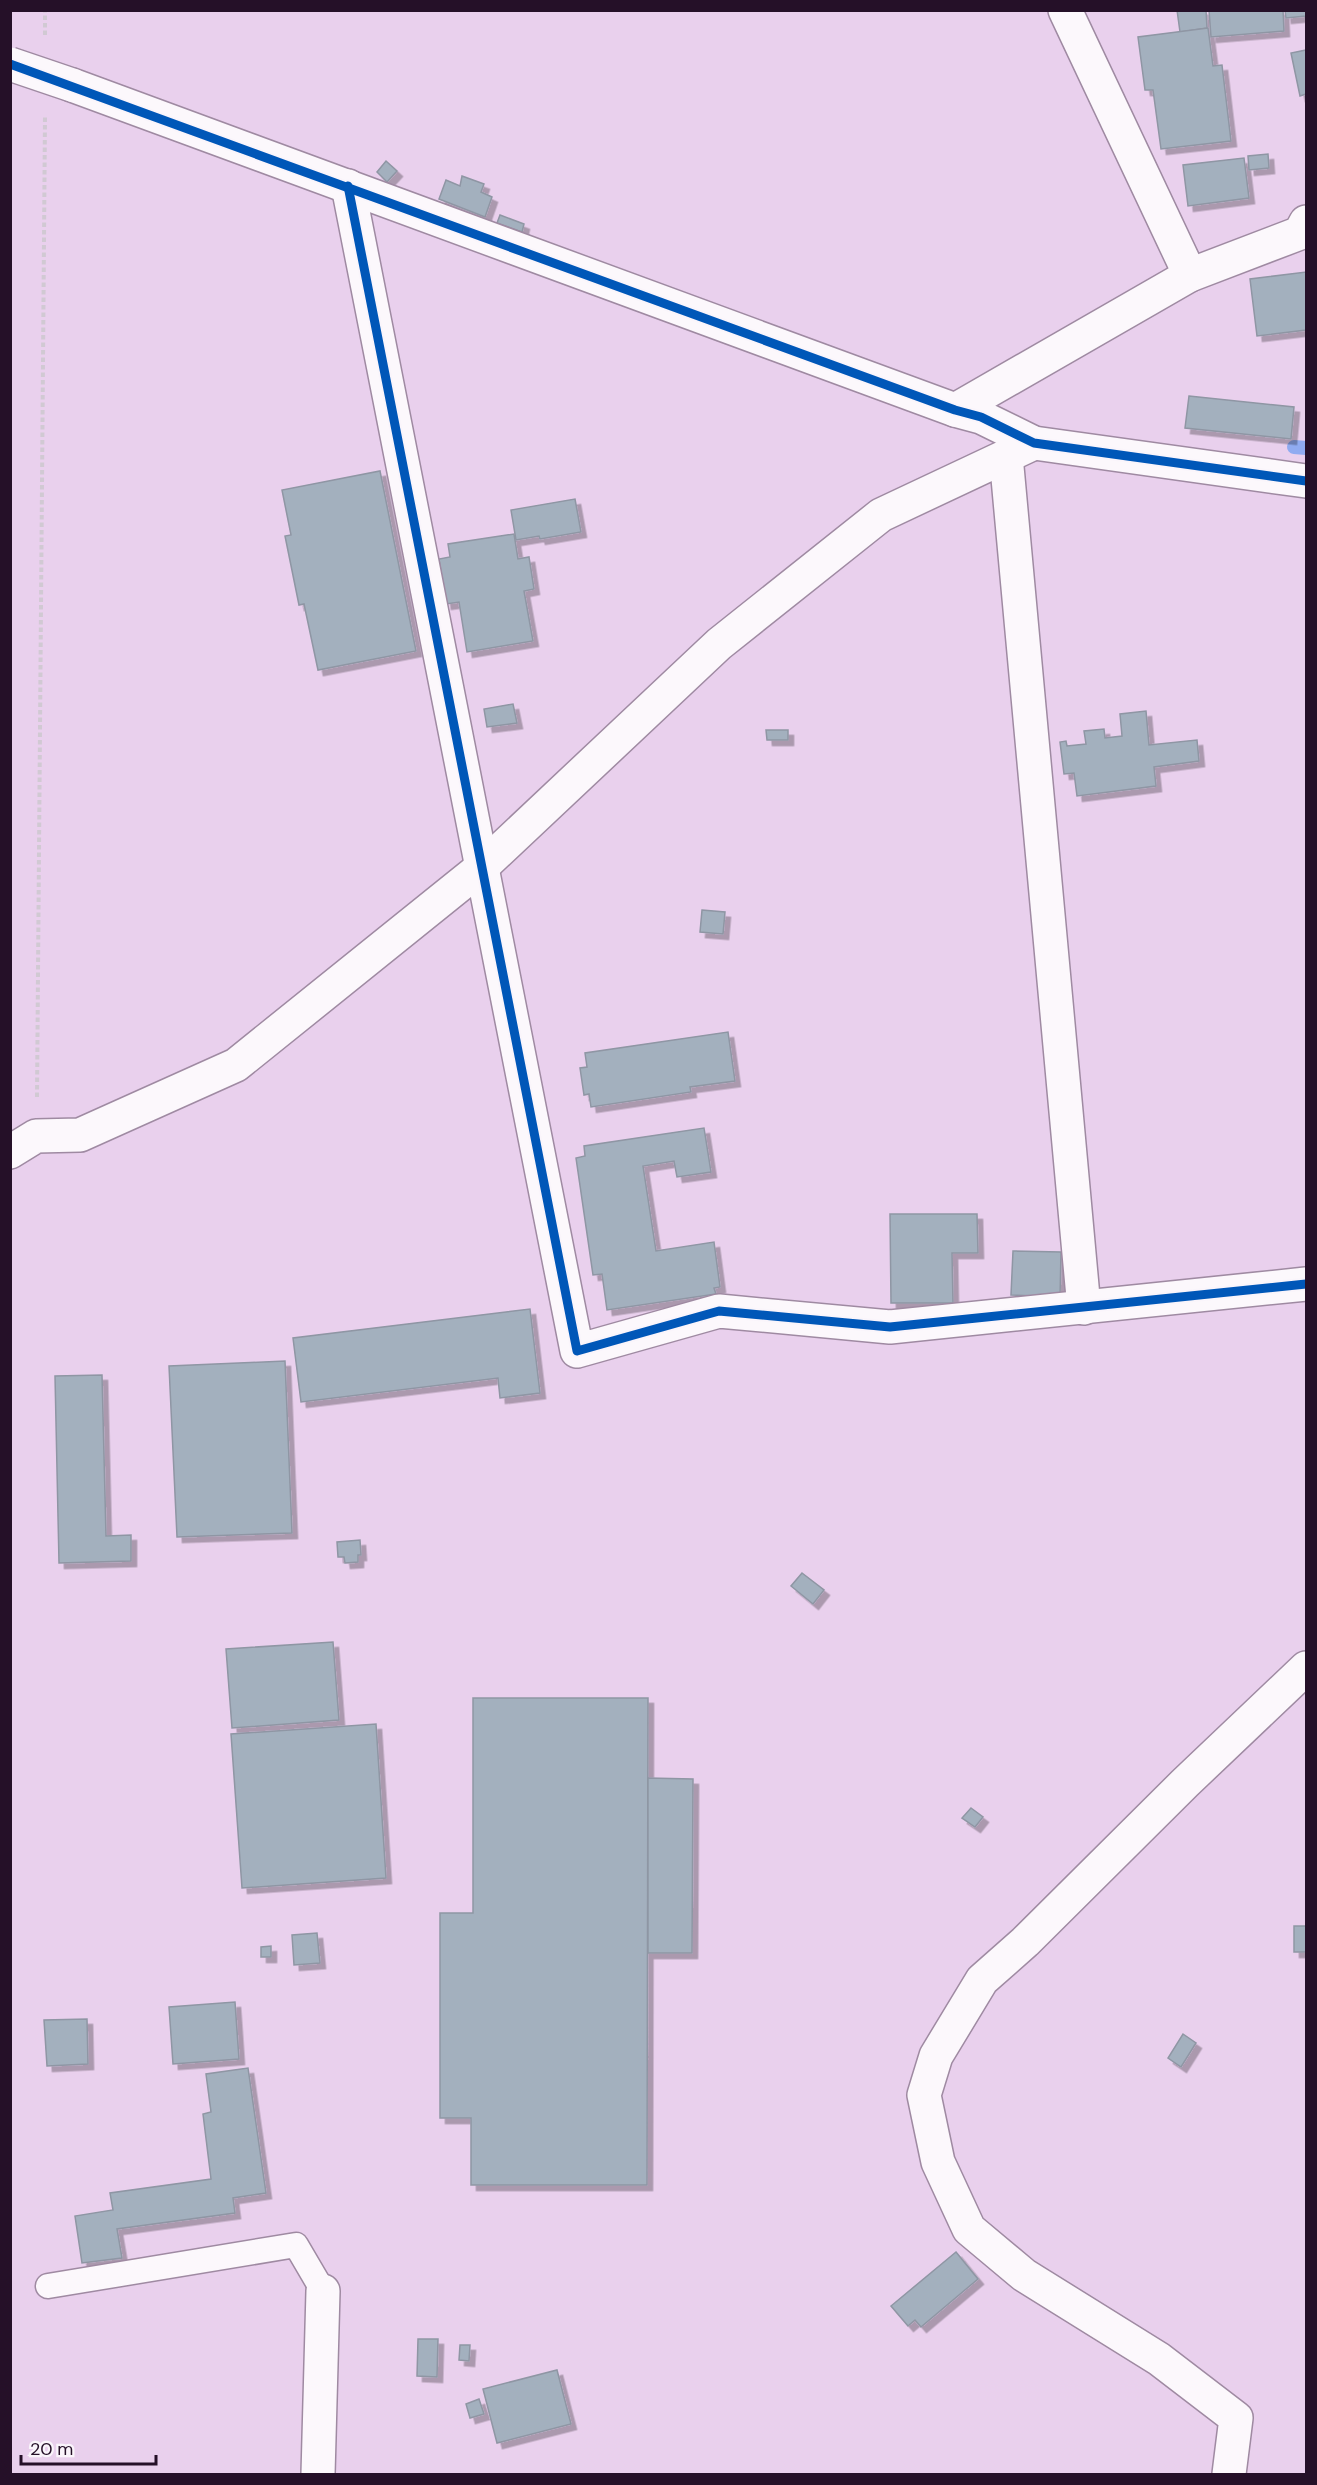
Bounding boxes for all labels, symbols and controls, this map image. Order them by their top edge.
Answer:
scale bar [21,2428,156,2466]
text: 20 m [30,2437,73,2461]

